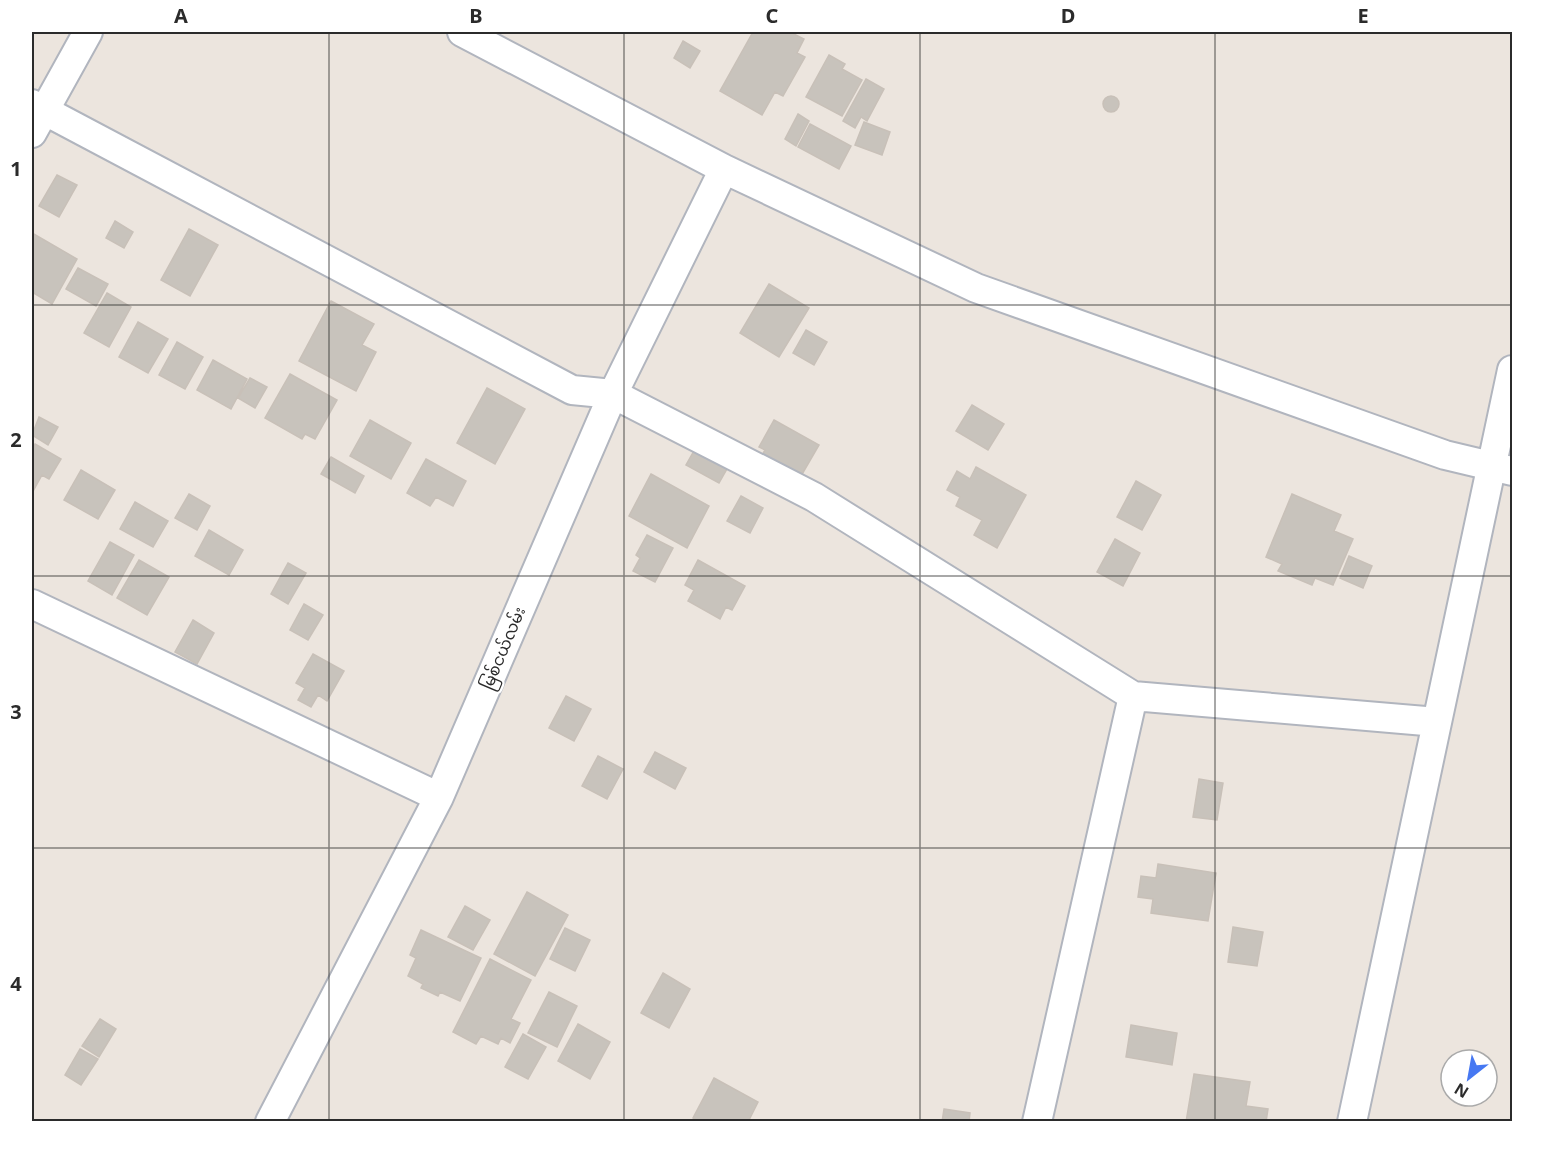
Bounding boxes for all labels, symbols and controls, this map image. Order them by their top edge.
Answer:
text: A [174,2,188,29]
text: B [469,2,483,29]
text: C [766,2,779,29]
text: D [1061,2,1075,29]
text: E [1357,2,1369,29]
text: 1 [10,155,22,182]
text: 2 [10,426,22,453]
street label: မြစ်ငယ်လမ်း [476,603,533,694]
text: 3 [10,698,22,725]
text: 4 [10,970,22,997]
north arrow [1439,1048,1499,1108]
text: N [1450,1078,1473,1104]

